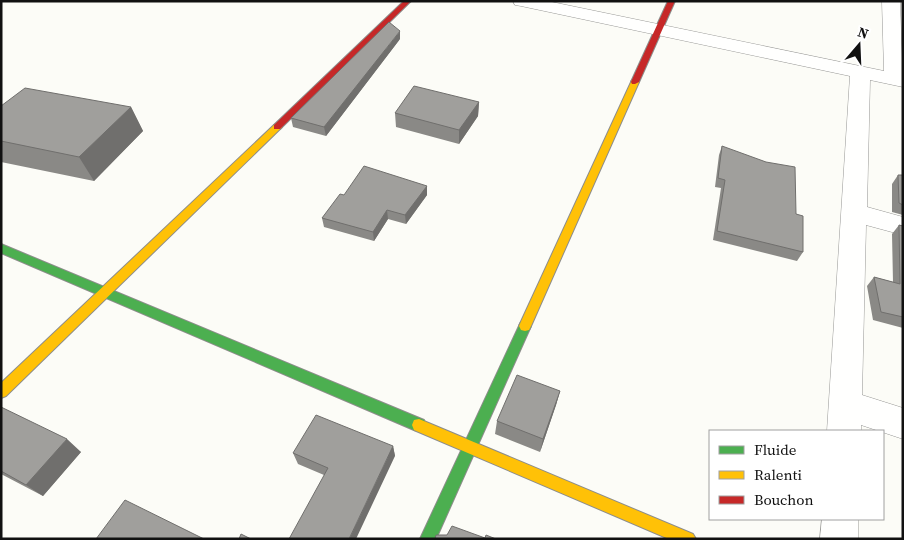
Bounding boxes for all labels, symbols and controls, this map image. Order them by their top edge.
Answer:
north arrow [834,20,884,70]
text: N [855,22,871,44]
legend [709,430,884,520]
text: Fluide [754,439,797,460]
text: Ralenti [754,464,802,485]
text: Bouchon [754,489,814,510]

